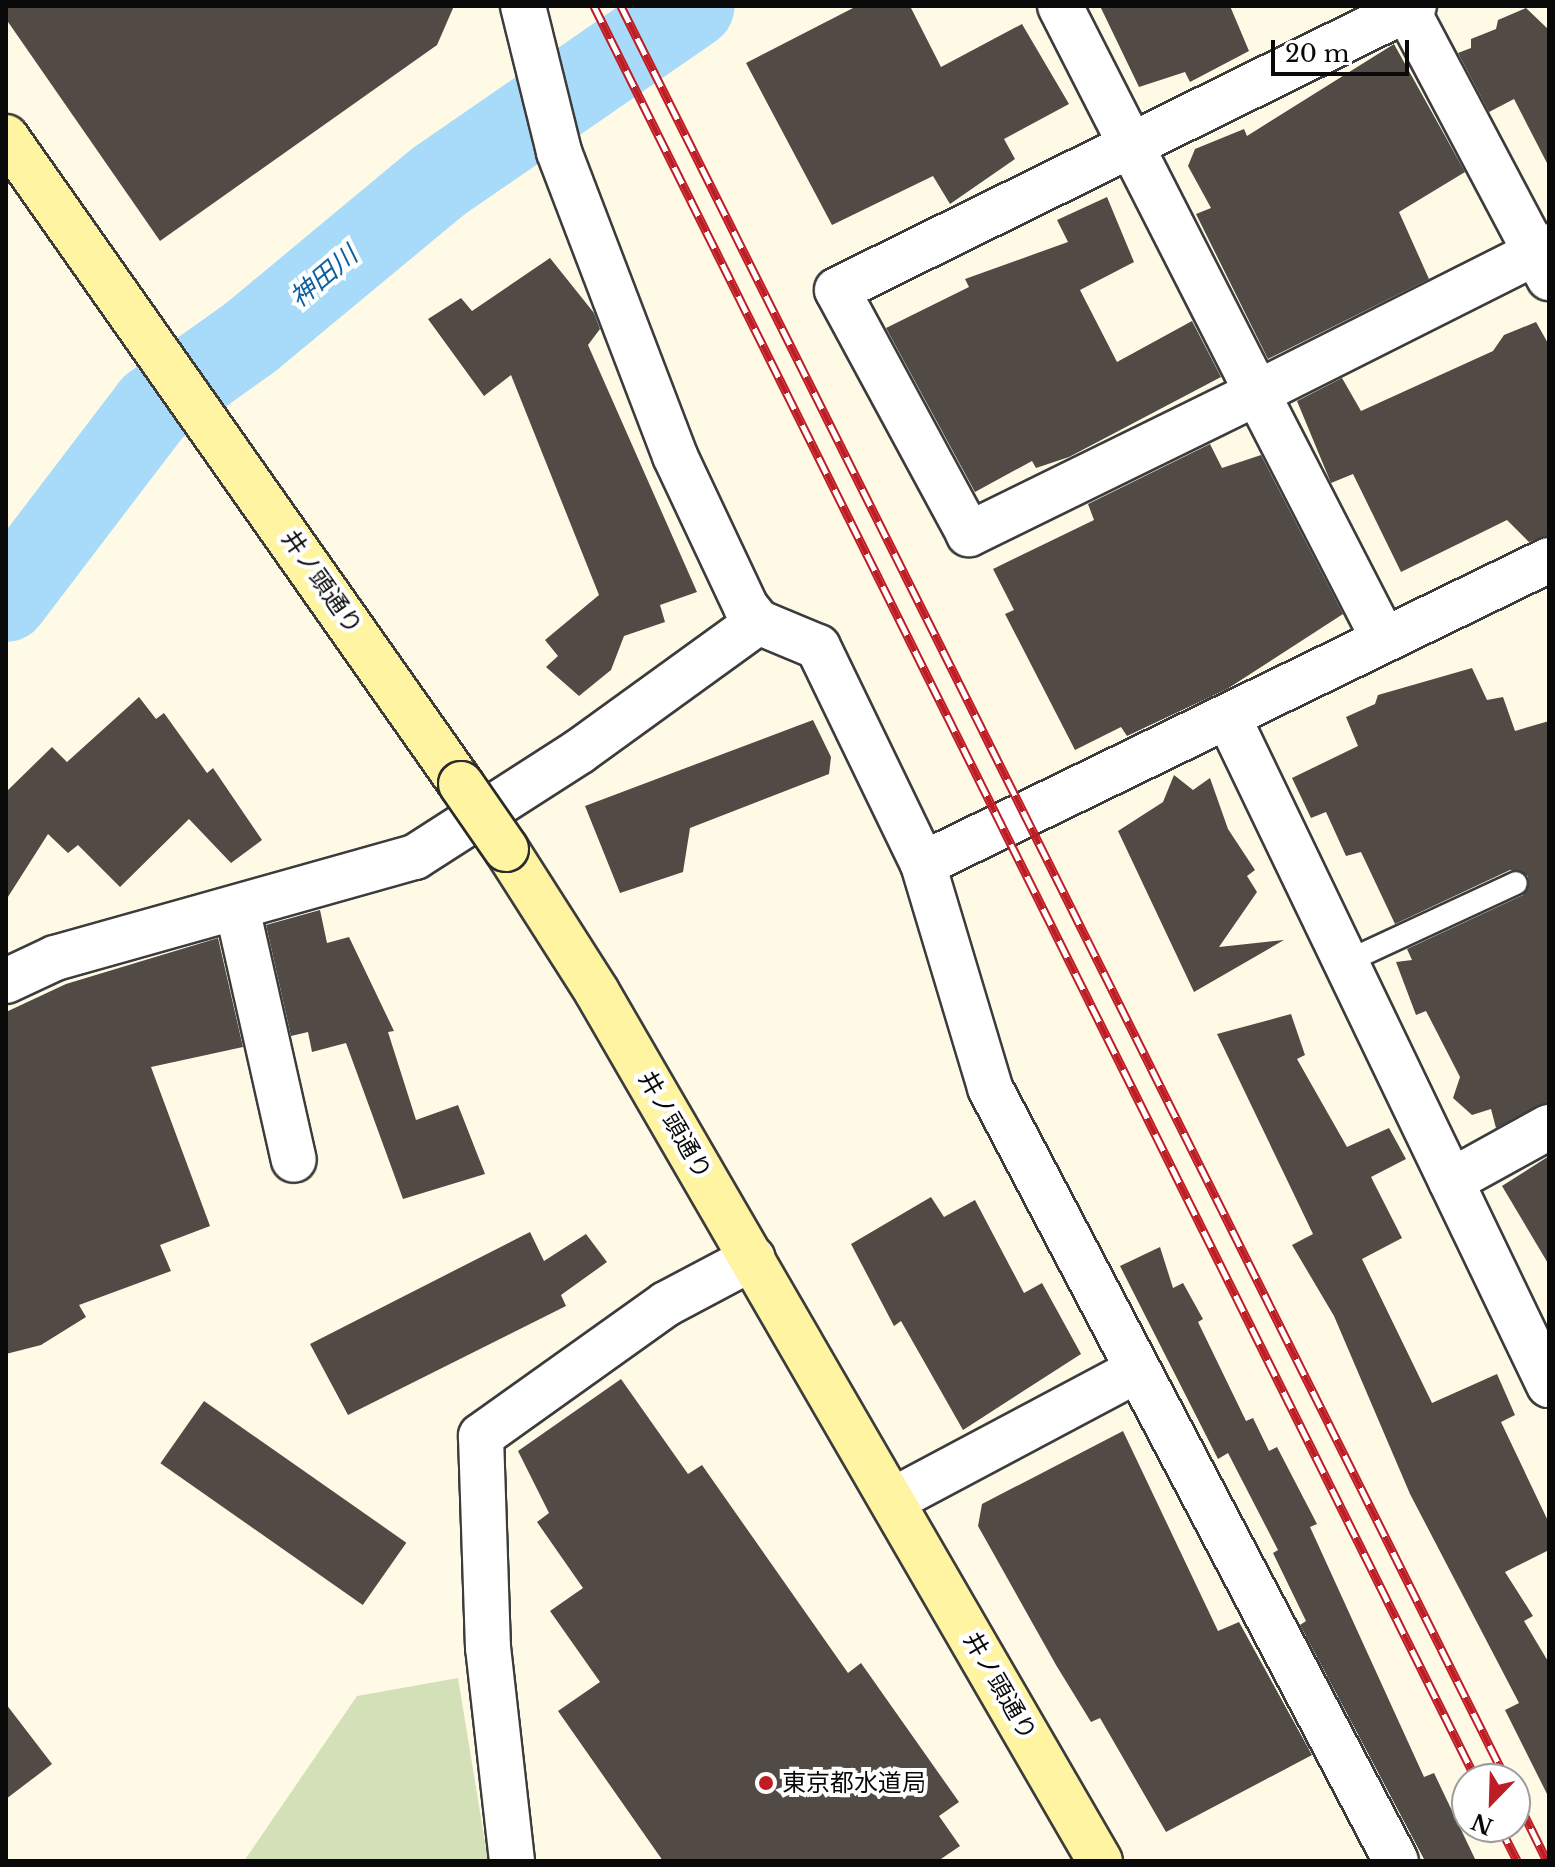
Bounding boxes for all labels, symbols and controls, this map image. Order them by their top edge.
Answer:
scale bar [1275,24,1413,74]
text: 20 m [1285,39,1350,68]
water label: 神田川 [284,240,364,314]
street label: 井ノ頭通り [276,525,368,639]
street label: 井ノ頭通り [633,1066,717,1184]
street label: 井ノ頭通り [958,1627,1042,1745]
north arrow [1451,1763,1531,1843]
place label: 東京都水道局 [782,1769,926,1797]
marker: 東京都水道局 [757,1774,775,1792]
text: N [1467,1807,1497,1840]

